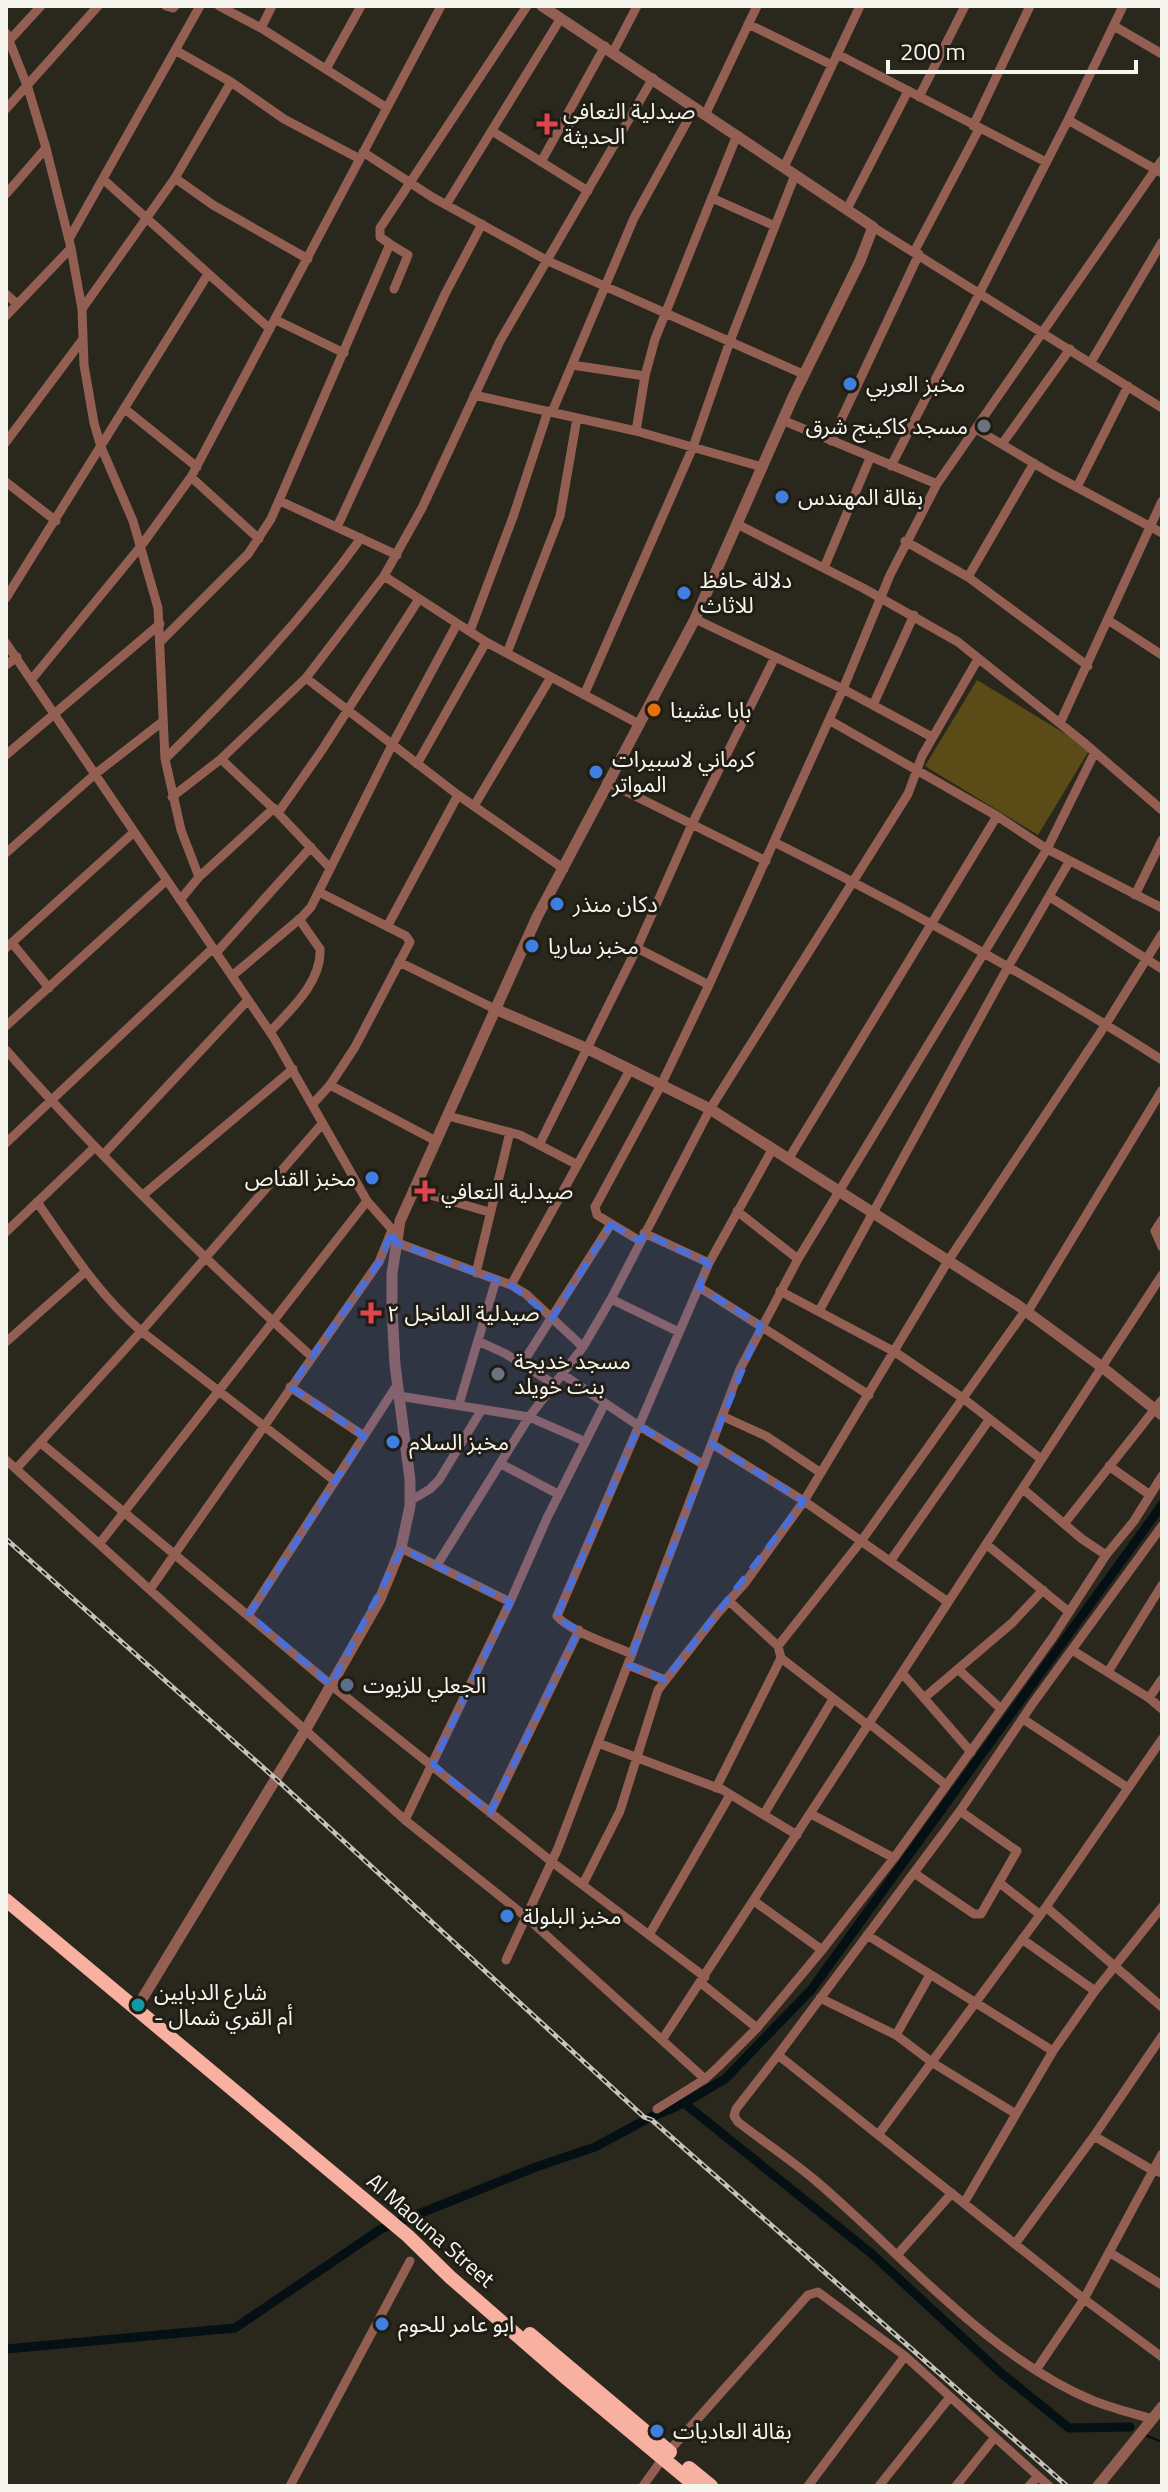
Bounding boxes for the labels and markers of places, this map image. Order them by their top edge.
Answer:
place label: صيدلية التعافي الحديثة [563,94,695,153]
marker: صيدلية التعافي الحديثة [538,115,556,133]
place label: مخبز العربي [866,367,965,401]
marker: مخبز العربي [841,375,859,393]
place label: مسجد كاكينج شرق [805,409,968,443]
marker: مسجد كاكينج شرق [975,417,993,435]
place label: بقالة المهندس [798,480,923,514]
marker: بقالة المهندس [773,488,791,506]
place label: دلالة حافظ للاثاث [700,563,792,622]
marker: دلالة حافظ للاثاث [675,584,693,602]
place label: بابا عشينا [670,693,751,727]
marker: بابا عشينا [645,701,663,719]
place label: كرماني لاسبيرات المواتر [611,742,756,801]
marker: كرماني لاسبيرات المواتر [587,763,605,781]
place label: دكان منذر [572,887,658,921]
marker: دكان منذر [548,895,566,913]
place label: مخبز ساريا [548,929,639,963]
marker: مخبز ساريا [523,937,541,955]
place label: مخبز القناص [245,1161,356,1195]
marker: مخبز القناص [363,1169,381,1187]
place label: صيدلية التعافي [441,1174,573,1208]
marker: صيدلية التعافي [416,1182,434,1200]
place label: صيدلية المانجل ٢ [387,1296,540,1330]
marker: صيدلية المانجل ٢ [362,1304,380,1322]
place label: مسجد خديجة بنت خويلد [514,1344,631,1403]
marker: مسجد خديجة بنت خويلد [489,1365,507,1383]
place label: مخبز السلام [409,1425,509,1459]
marker: مخبز السلام [384,1433,402,1451]
place label: الجعلي للزيوت [363,1668,486,1702]
marker: الجعلي للزيوت [338,1676,356,1694]
place label: مخبز البلولة [523,1899,622,1933]
marker: مخبز البلولة [498,1907,516,1925]
place label: شارع الدبابين - أم القري شمال [154,1975,293,2034]
marker: شارع الدبابين - أم القري شمال [129,1996,147,2014]
place label: ابو عامر للحوم [398,2307,514,2341]
marker: ابو عامر للحوم [373,2315,391,2333]
place label: بقالة العاديات [673,2414,792,2448]
marker: بقالة العاديات [648,2422,666,2440]

